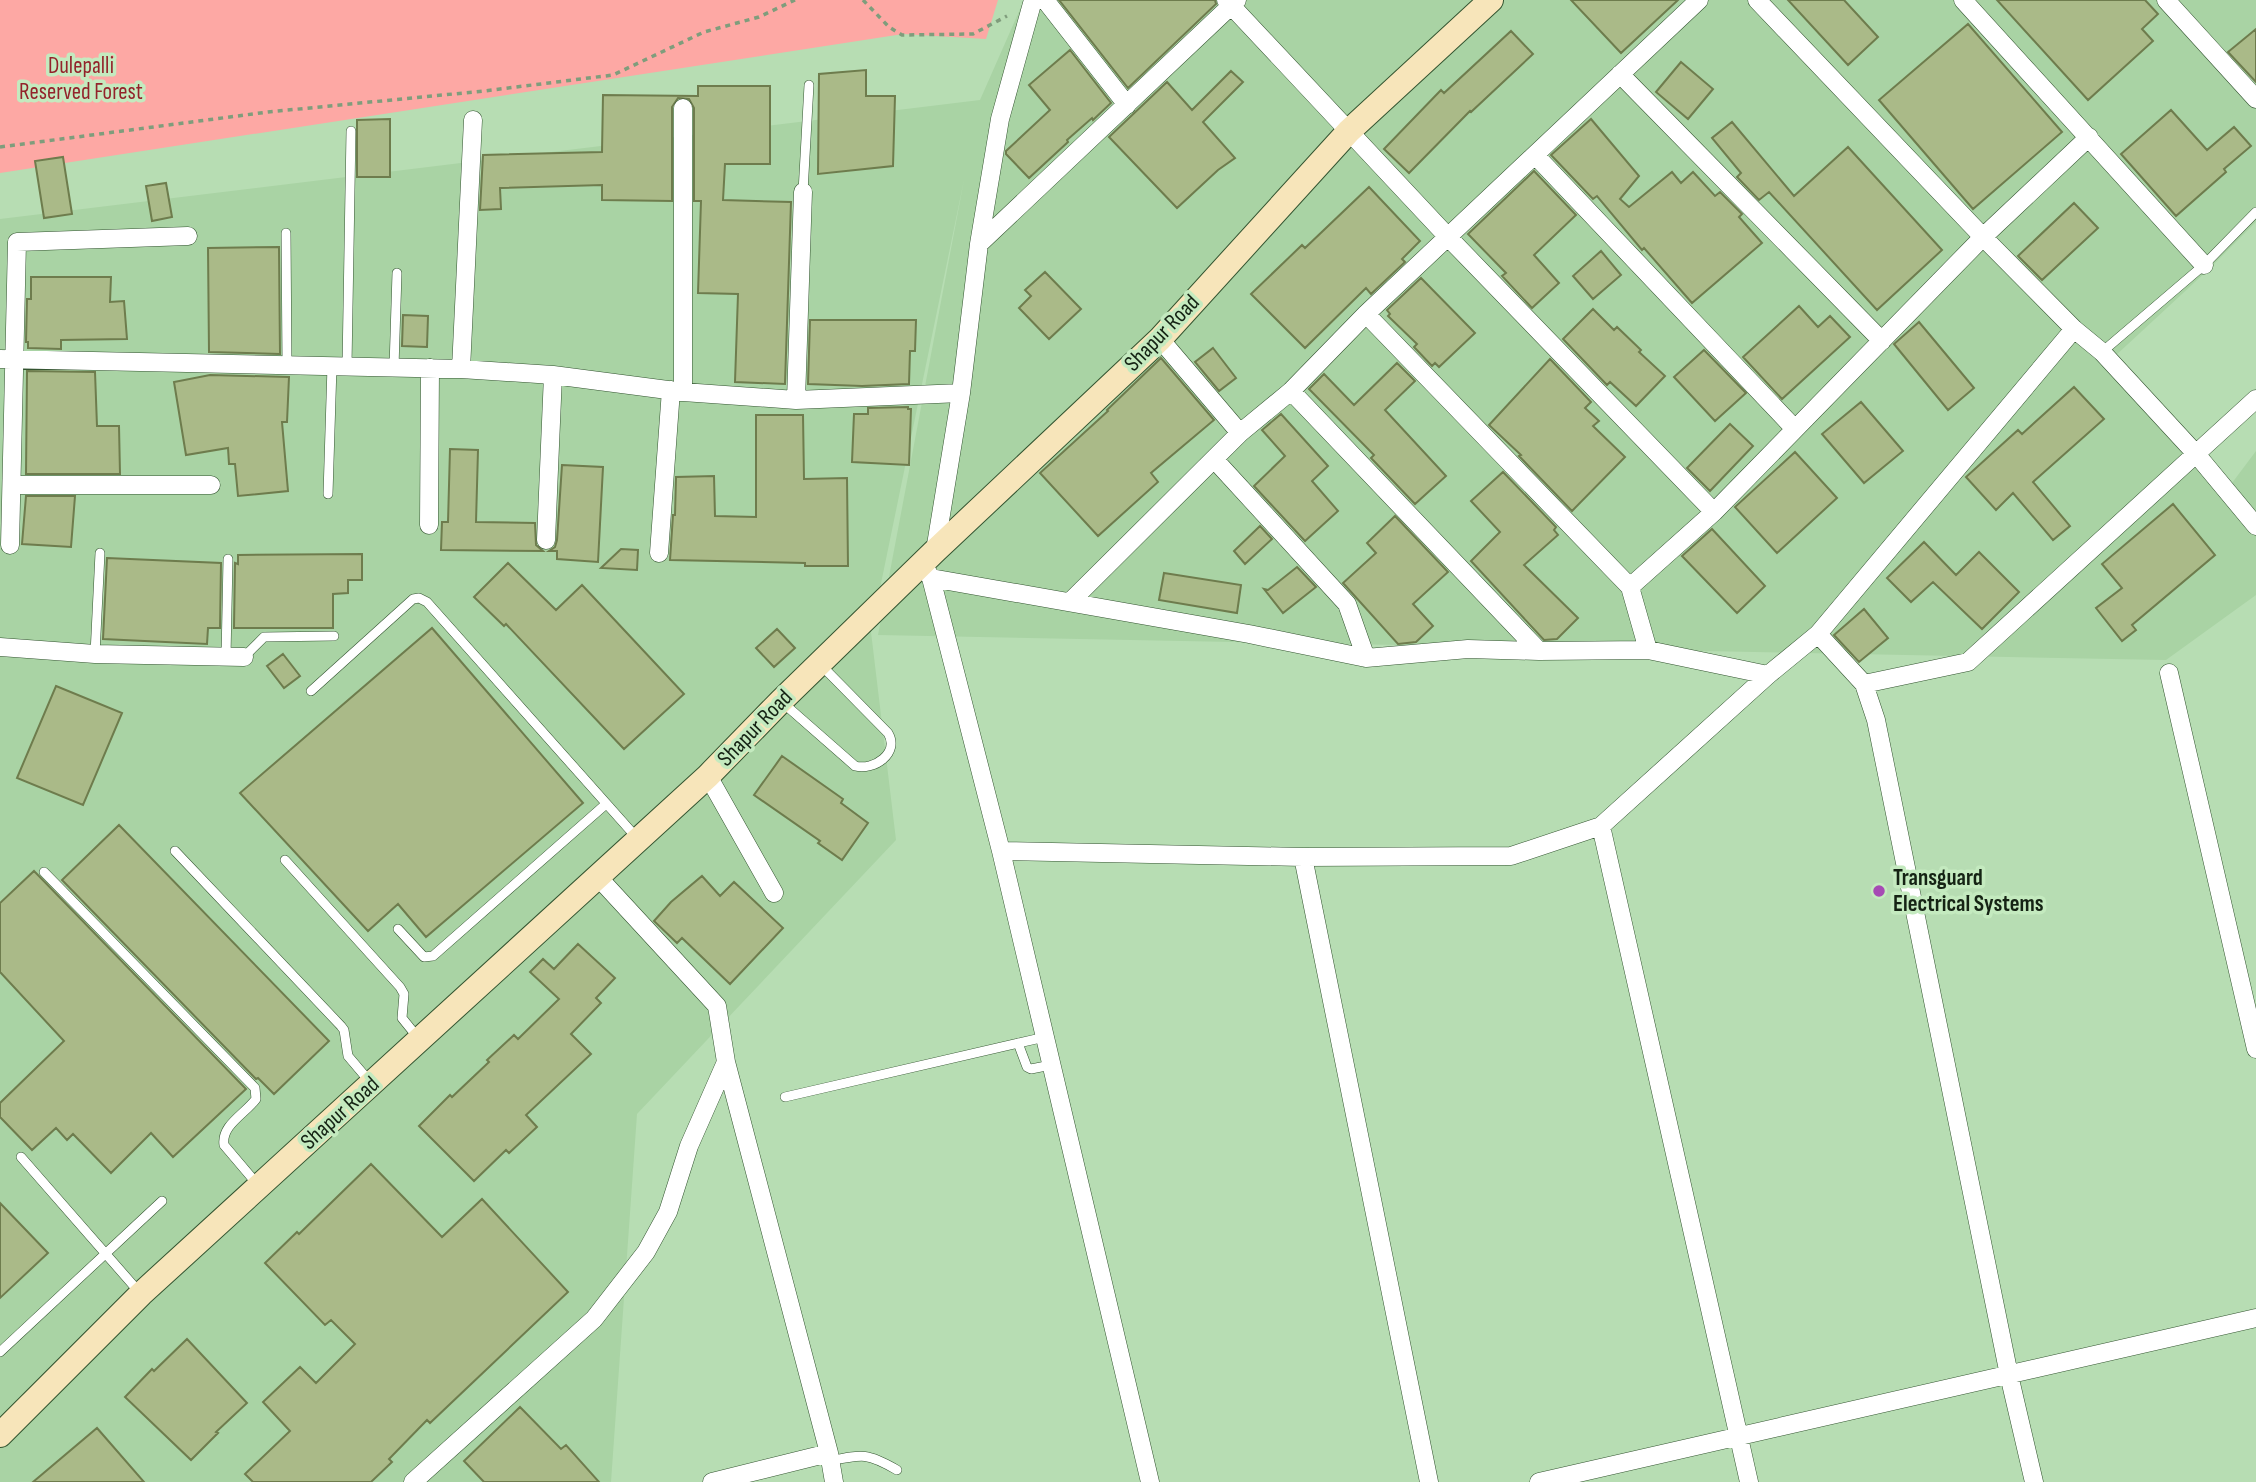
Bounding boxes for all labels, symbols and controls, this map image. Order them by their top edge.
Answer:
park label: Dulepalli Reserved Forest [19,52,143,106]
street label: Shapur Road [1118,289,1206,377]
street label: Shapur Road [711,684,799,772]
place label: Transguard Electrical Systems [1893,864,2044,918]
marker: Transguard Electrical Systems [1871,883,1887,899]
street label: Shapur Road [295,1070,385,1156]

